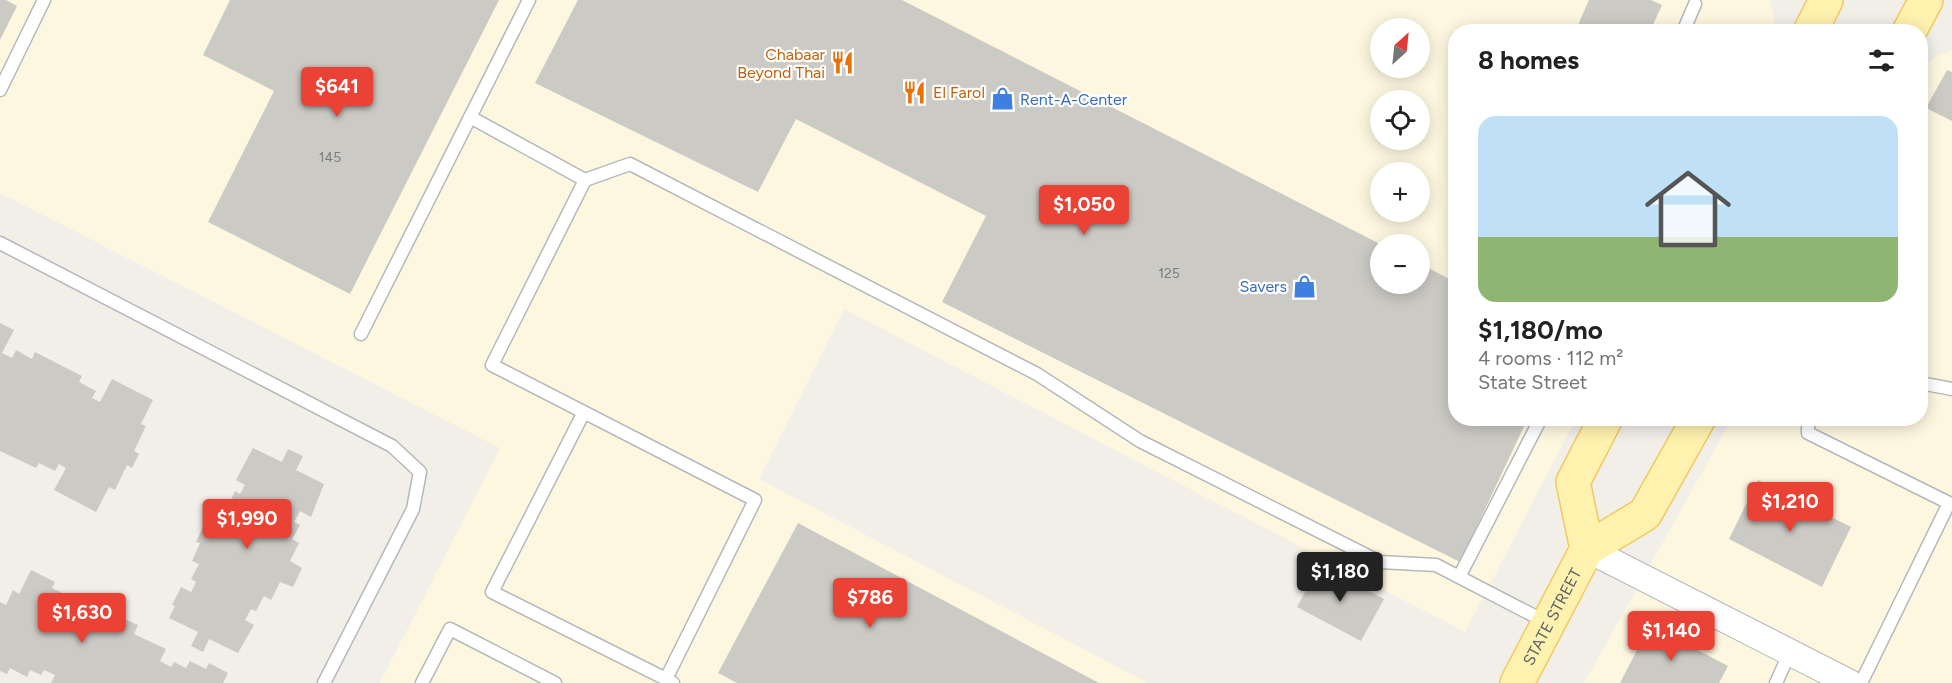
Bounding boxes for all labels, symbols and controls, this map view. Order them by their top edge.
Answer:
north arrow [1370,18,1430,78]
map controls [1370,18,1430,294]
text: 8 homes [1478,44,1579,76]
icon: filters [1865,44,1898,77]
place label: Chabaar Beyond Thai [737,45,826,82]
restaurant icon: Chabaar Beyond Thai [830,50,856,76]
pin: $641 [301,67,373,118]
text: $641 [315,74,359,98]
restaurant icon: El Farol [902,79,928,105]
place label: El Farol [933,83,985,102]
shop icon: Rent-A-Center [989,86,1015,112]
place label: Rent-A-Center [1020,90,1128,109]
button: locate [1370,90,1430,150]
house number: 145 [319,149,341,166]
icon: home [1634,155,1742,263]
button: + [1370,162,1430,222]
pin: $1,050 [1035,185,1133,236]
text: $1,050 [1053,192,1115,216]
button: − [1370,234,1430,294]
house number: 125 [1158,265,1180,282]
shop icon: Savers [1292,273,1318,299]
place label: Savers [1239,277,1287,296]
text: $1,180/mo [1478,314,1603,346]
text: 4 rooms · 112 m² [1478,346,1624,370]
text: State Street [1478,370,1587,394]
pin: $1,210 [1741,482,1839,533]
text: $1,210 [1761,489,1819,513]
pin: $1,990 [198,499,296,550]
text: $1,990 [217,506,277,530]
pin: $1,180 [1291,552,1389,603]
text: $1,180 [1311,559,1369,583]
street label: STATE STREET [1519,565,1585,668]
pin: $786 [834,578,906,629]
text: $786 [847,585,893,609]
pin: $1,630 [33,593,131,644]
text: $1,630 [52,600,112,624]
pin: $1,140 [1622,611,1720,662]
text: $1,140 [1642,618,1700,642]

